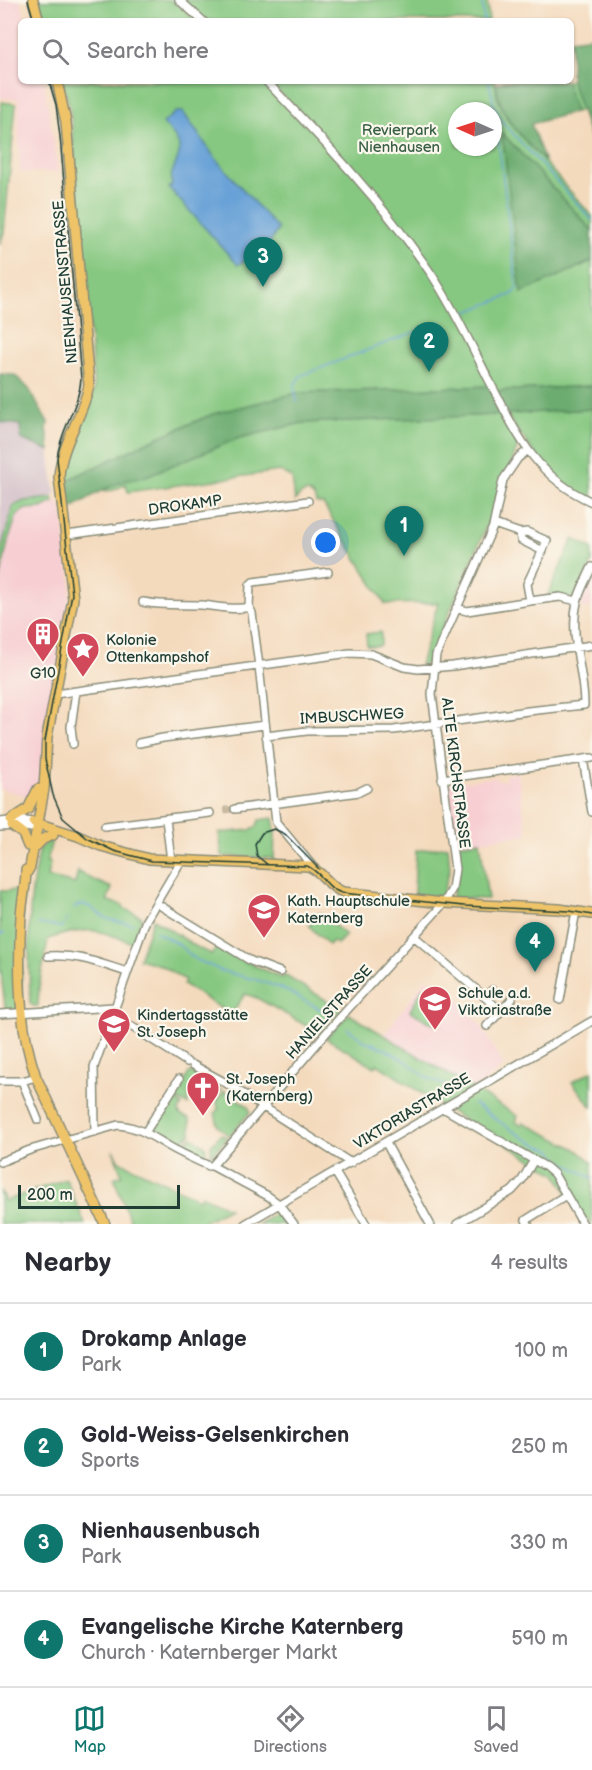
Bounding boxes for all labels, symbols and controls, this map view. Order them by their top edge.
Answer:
search box [18,18,574,84]
icon: search [39,35,72,68]
text: Search here [87,38,209,65]
north arrow [448,102,502,156]
park label: Revierpark Nienhausen [358,121,440,157]
street label: NIENHAUSENSTRASSE [49,199,82,364]
pin: 3 [244,238,282,287]
pin: 2 [410,322,448,372]
street label: DROKAMP [147,491,224,520]
pin: 1 [384,506,424,556]
your location [311,528,340,557]
building icon: G10 [25,616,61,663]
place icon: Kolonie Ottenkampshof [65,631,101,678]
place label: Kolonie Ottenkampshof [106,631,209,667]
place label: G10 [30,664,56,683]
street label: ALTE KIRCHSTRASSE [437,697,474,850]
street label: IMBUSCHWEG [299,704,405,729]
school or university icon: Kath. Hauptschule Katernberg [246,892,282,939]
place label: Kath. Hauptschule Katernberg [287,892,410,928]
pin: 4 [516,922,554,972]
street label: HANIELSTRASSE [282,961,377,1063]
school or university icon: Schule a.d. Viktoriastraße [417,984,453,1031]
place label: Schule a.d. Viktoriastraße [458,984,552,1020]
school or university icon: Kindertagsstätte St. Joseph [96,1006,132,1053]
place label: Kindertagsstätte St. Joseph [137,1006,248,1042]
street label: VIKTORIASTRASSE [350,1069,474,1154]
church icon: St. Joseph (Katernberg) [185,1070,221,1117]
place label: St. Joseph (Katernberg) [226,1070,313,1106]
scale bar [18,1182,180,1210]
text: 200 m [27,1186,73,1205]
text: Nearby [24,1248,111,1279]
text: 4 results [490,1251,568,1275]
text: Drokamp Anlage [81,1326,247,1353]
text: 1 [39,1339,48,1363]
text: 100 m [515,1339,568,1363]
text: Park [81,1353,121,1377]
text: Gold-Weiss-Gelsenkirchen [81,1422,349,1449]
text: 2 [38,1435,49,1459]
text: 250 m [511,1435,568,1459]
text: Sports [81,1449,139,1473]
text: Nienhausenbusch [81,1518,260,1545]
text: 3 [38,1531,49,1555]
text: 330 m [510,1531,568,1555]
text: Park [81,1545,121,1569]
text: Evangelische Kirche Katernberg [81,1614,404,1641]
text: 4 [38,1627,49,1651]
text: 590 m [511,1627,568,1651]
text: Church · Katernberger Markt [81,1641,337,1665]
tab: Map [73,1702,106,1757]
tab: Directions [253,1702,327,1757]
tab: Saved [474,1702,519,1757]

